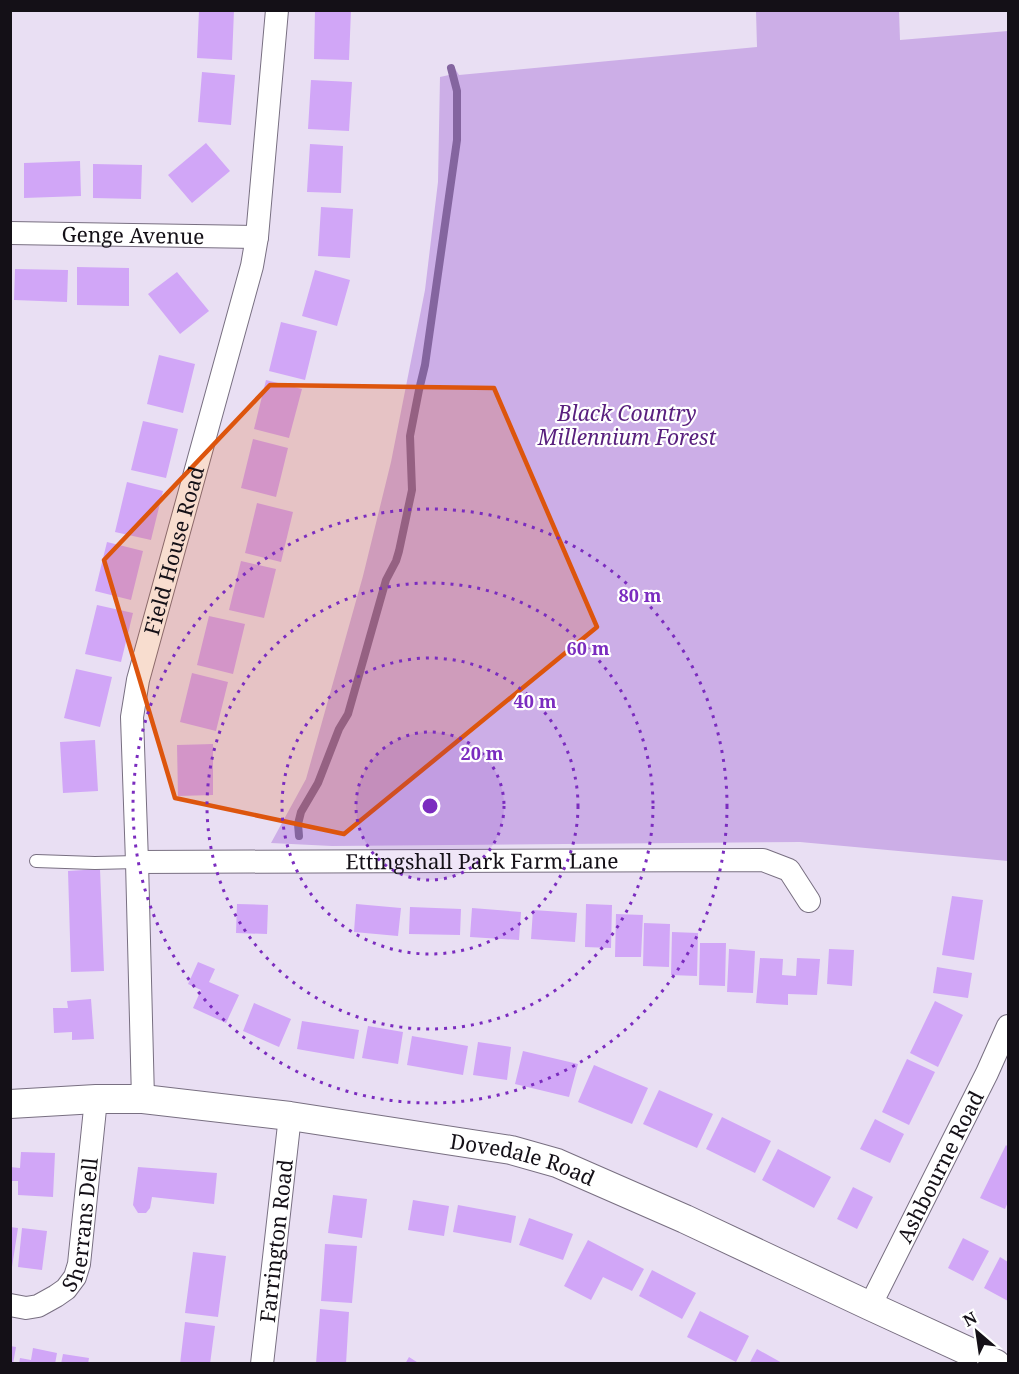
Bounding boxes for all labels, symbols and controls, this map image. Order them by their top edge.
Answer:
street label: Genge Avenue [61,220,205,250]
park label: Black Country Millennium Forest [537,399,716,451]
street label: Field House Road [137,463,210,638]
text: 80 m [619,583,662,607]
text: 60 m [567,636,610,660]
text: 40 m [514,689,557,713]
text: 20 m [461,741,504,765]
centre of rings [420,796,440,816]
street label: Ettingshall Park Farm Lane [345,846,619,875]
street label: Ashbourne Road [890,1086,990,1247]
street label: Dovedale Road [448,1127,600,1192]
street label: Sherrans Dell [55,1156,104,1297]
street label: Farrington Road [253,1158,299,1324]
north arrow [947,1302,1007,1362]
text: N [959,1306,981,1332]

